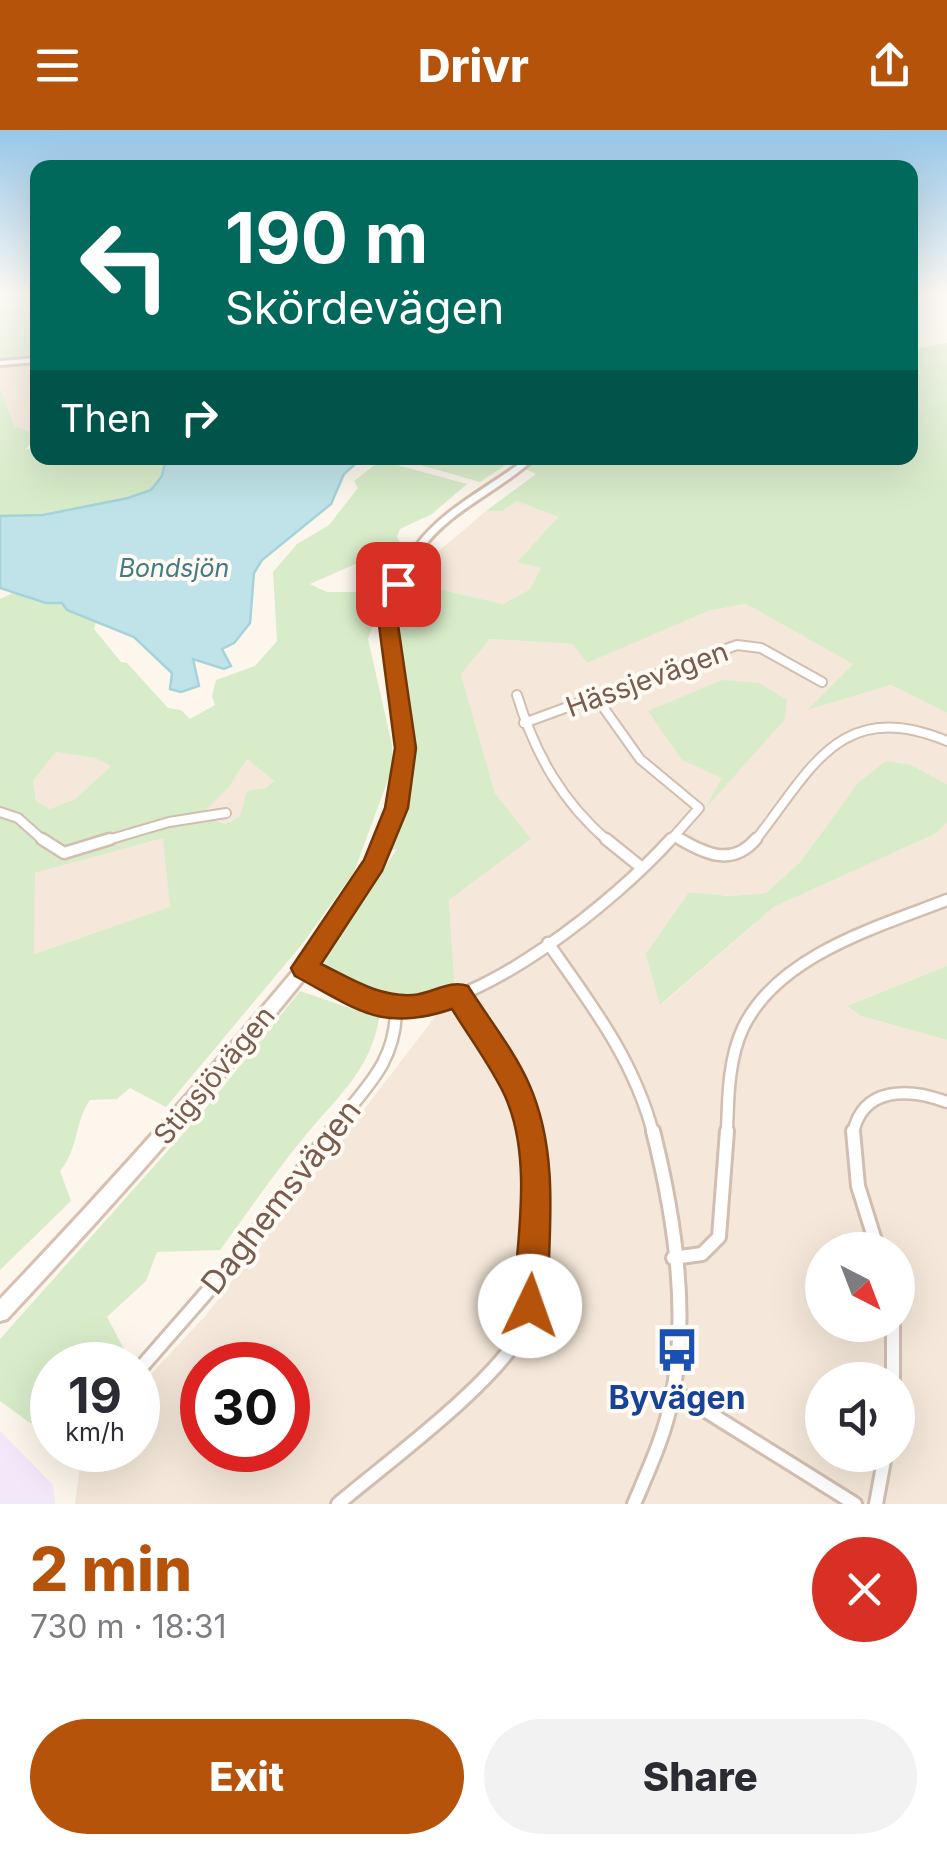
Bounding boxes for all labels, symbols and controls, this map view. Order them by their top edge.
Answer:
icon: menu [30,38,85,93]
text: Drivr [418,38,529,93]
icon: share [862,38,917,93]
text: 190 m [225,195,428,280]
icon: left [60,200,190,330]
text: Skördevägen [225,280,504,335]
icon: right [172,390,227,445]
text: Then [60,395,152,441]
pin [356,542,441,627]
water label: Bondsjön [119,553,229,583]
icon: arrive [371,557,426,612]
street label: Hässjevägen [561,634,733,724]
street label: Stigsjövägen [146,999,282,1151]
street label: Daghemsvägen [193,1092,369,1302]
north arrow [805,1232,915,1342]
map controls [805,1232,915,1472]
position arrow [478,1254,582,1358]
bus stop icon: Byvägen [653,1326,701,1374]
speed limit sign: 30 [180,1342,310,1472]
button: sound [805,1362,915,1472]
text: 19 [68,1365,122,1425]
place label: Byvägen [608,1378,746,1417]
text: km/h [65,1417,125,1447]
text: 2 min [30,1533,192,1605]
button: close [812,1537,917,1642]
text: 730 m · 18:31 [30,1607,227,1646]
button: Exit [30,1719,464,1834]
button: Share [484,1719,917,1834]

